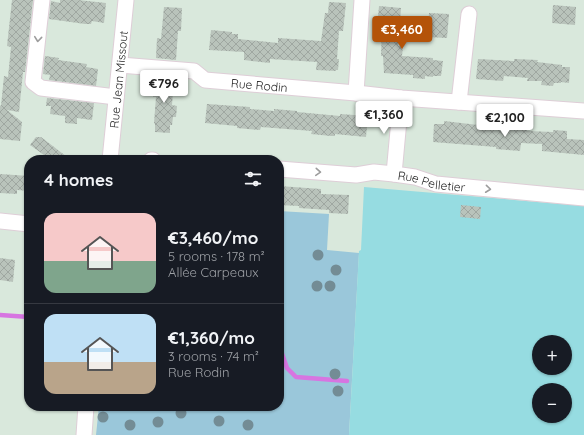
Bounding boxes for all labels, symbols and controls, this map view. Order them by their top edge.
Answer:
pin: €3,460 [369,16,435,50]
text: €3,460 [381,21,423,37]
street label: Rue Jean Missout [106,30,130,129]
one-way arrow [33,36,42,42]
pin: €796 [140,70,188,104]
text: €796 [149,75,179,91]
street label: Rue Rodin [230,75,288,95]
pin: €1,360 [351,101,417,135]
pin: €2,100 [472,104,538,138]
text: €1,360 [365,106,403,122]
text: €2,100 [485,109,525,125]
street label: Rue Pelletier [397,167,466,194]
icon: filters [242,168,264,190]
one-way arrow [315,168,321,177]
text: 4 homes [44,169,113,190]
one-way arrow [485,184,491,193]
text: €3,460/mo [168,227,258,248]
icon: home [76,229,124,277]
text: 5 rooms · 178 m² [168,248,265,264]
text: Allée Carpeaux [168,264,259,280]
text: €1,360/mo [168,327,255,348]
icon: home [76,330,124,378]
map controls [532,335,572,423]
button: + [532,335,572,375]
text: 3 rooms · 74 m² [168,348,259,364]
text: Rue Rodin [168,364,230,380]
button: − [532,383,572,423]

